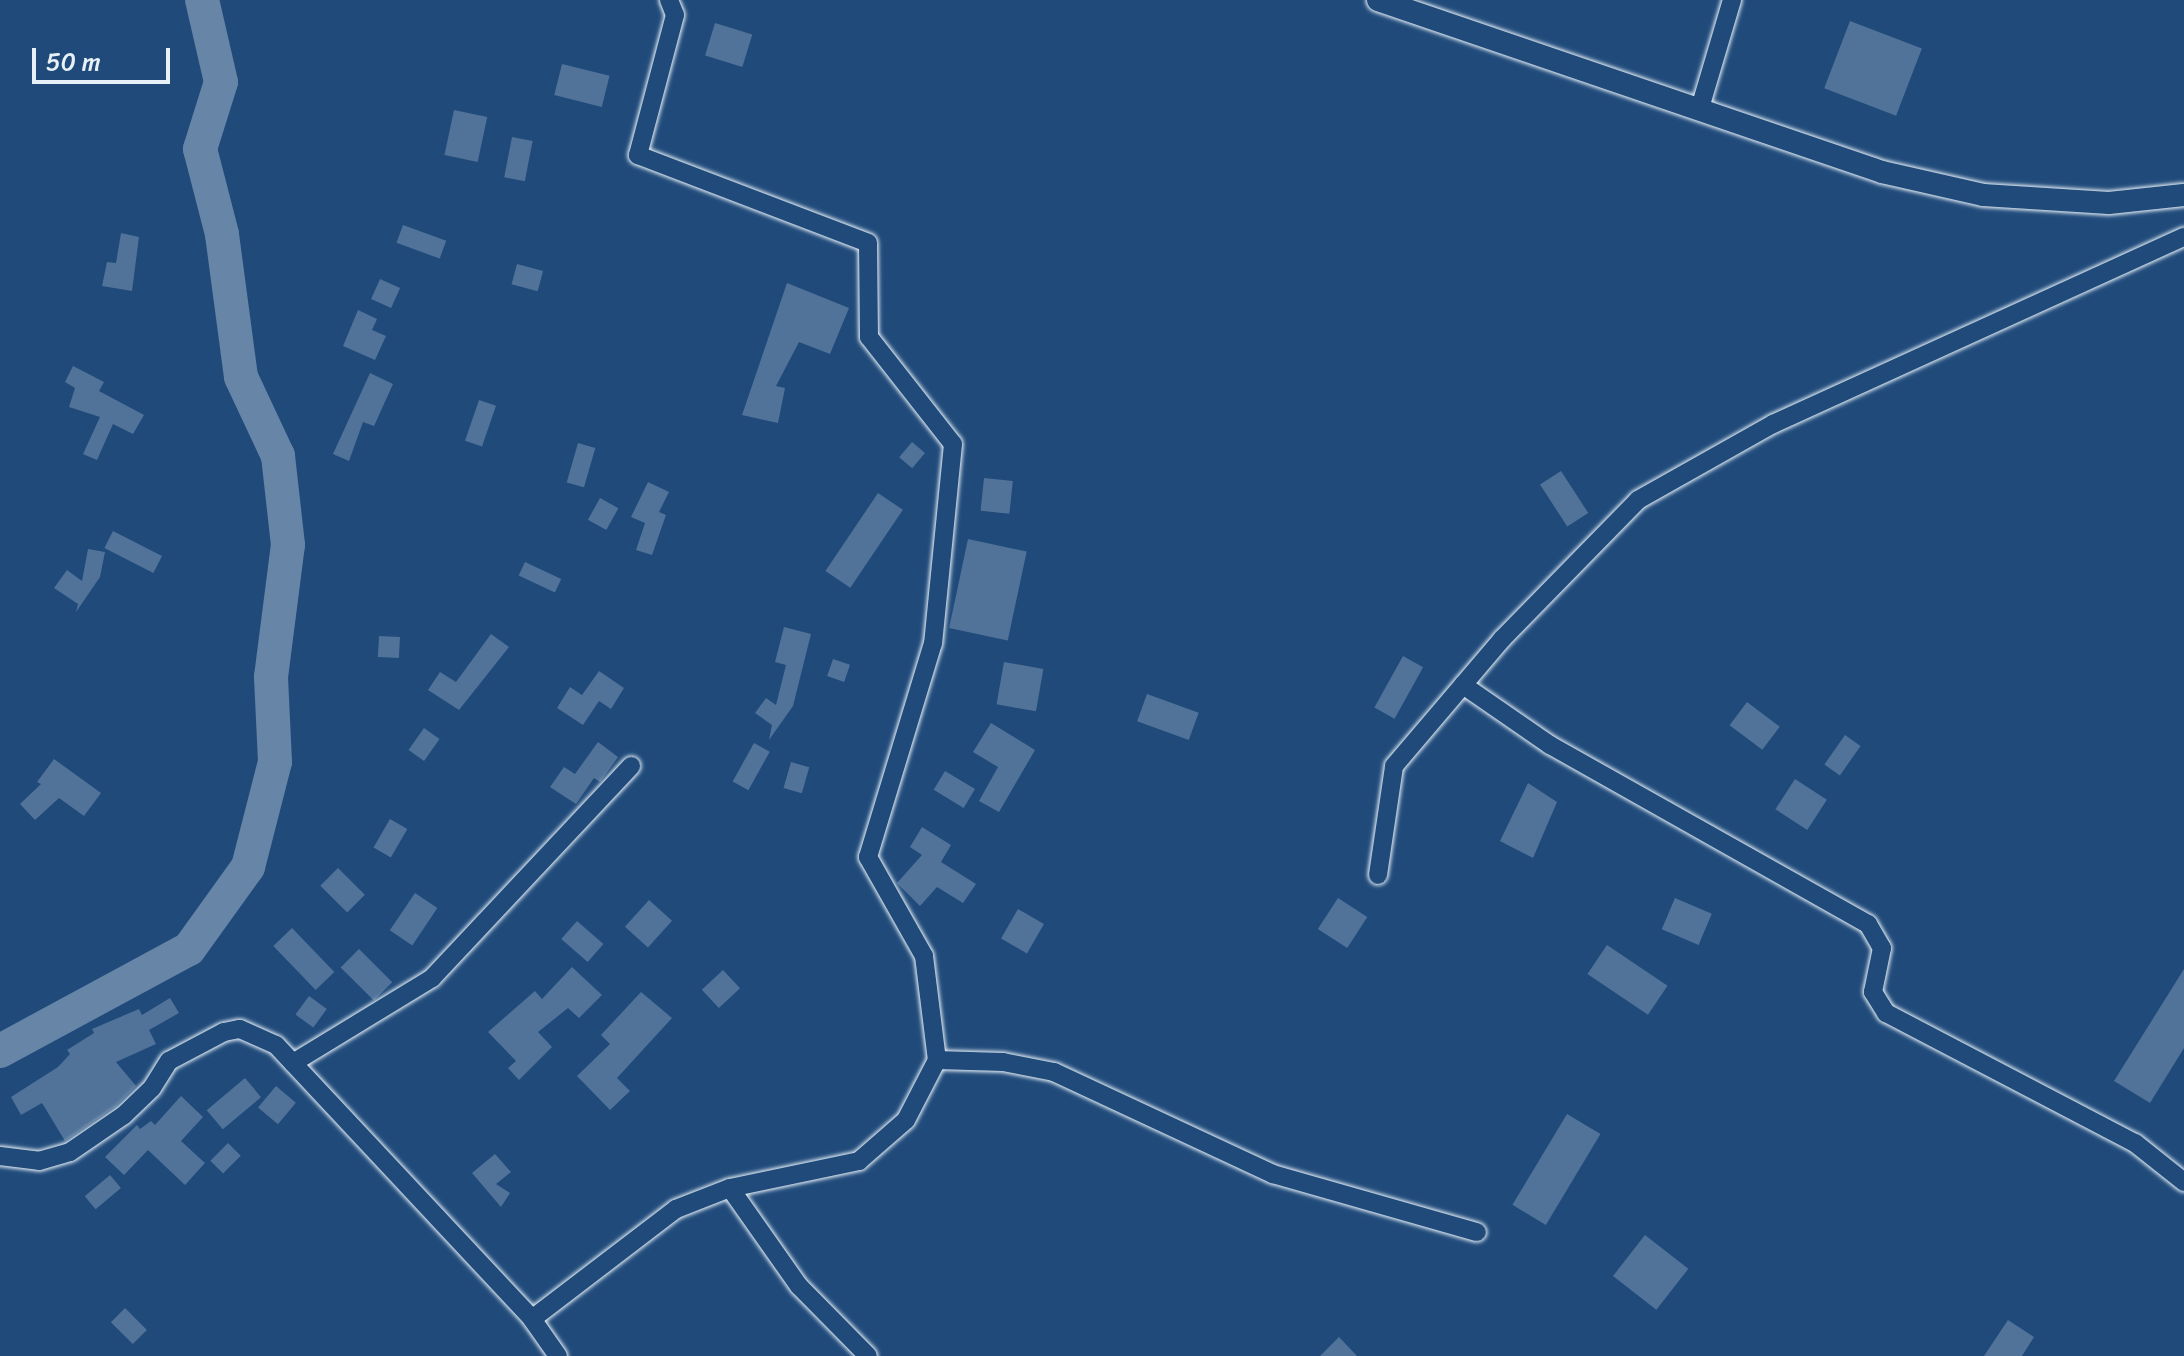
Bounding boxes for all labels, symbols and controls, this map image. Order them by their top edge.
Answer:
scale bar [36,32,174,82]
text: 50 m [46,41,101,83]

